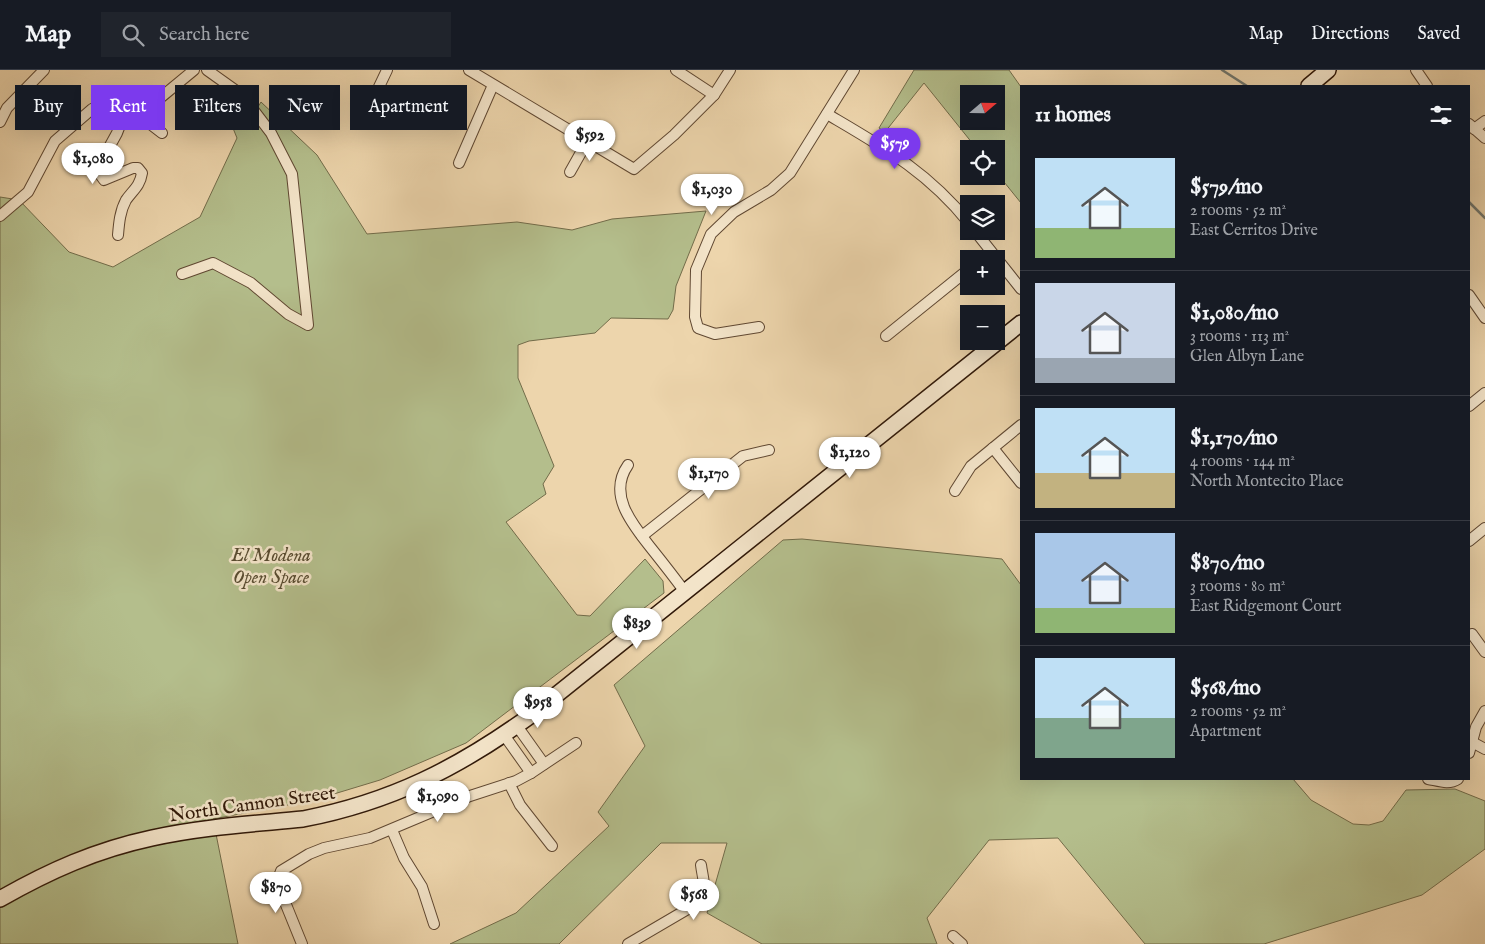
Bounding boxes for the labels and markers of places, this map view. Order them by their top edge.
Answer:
pin: $592 [560,119,620,162]
pin: $579 [865,128,925,170]
pin: $1,080 [52,142,134,185]
pin: $1,030 [671,174,753,216]
pin: $1,120 [809,436,891,479]
pin: $1,170 [668,458,750,500]
pin: $839 [607,608,667,650]
pin: $958 [508,686,568,729]
pin: $1,090 [397,780,479,823]
pin: $870 [246,872,306,914]
pin: $568 [664,878,724,921]

